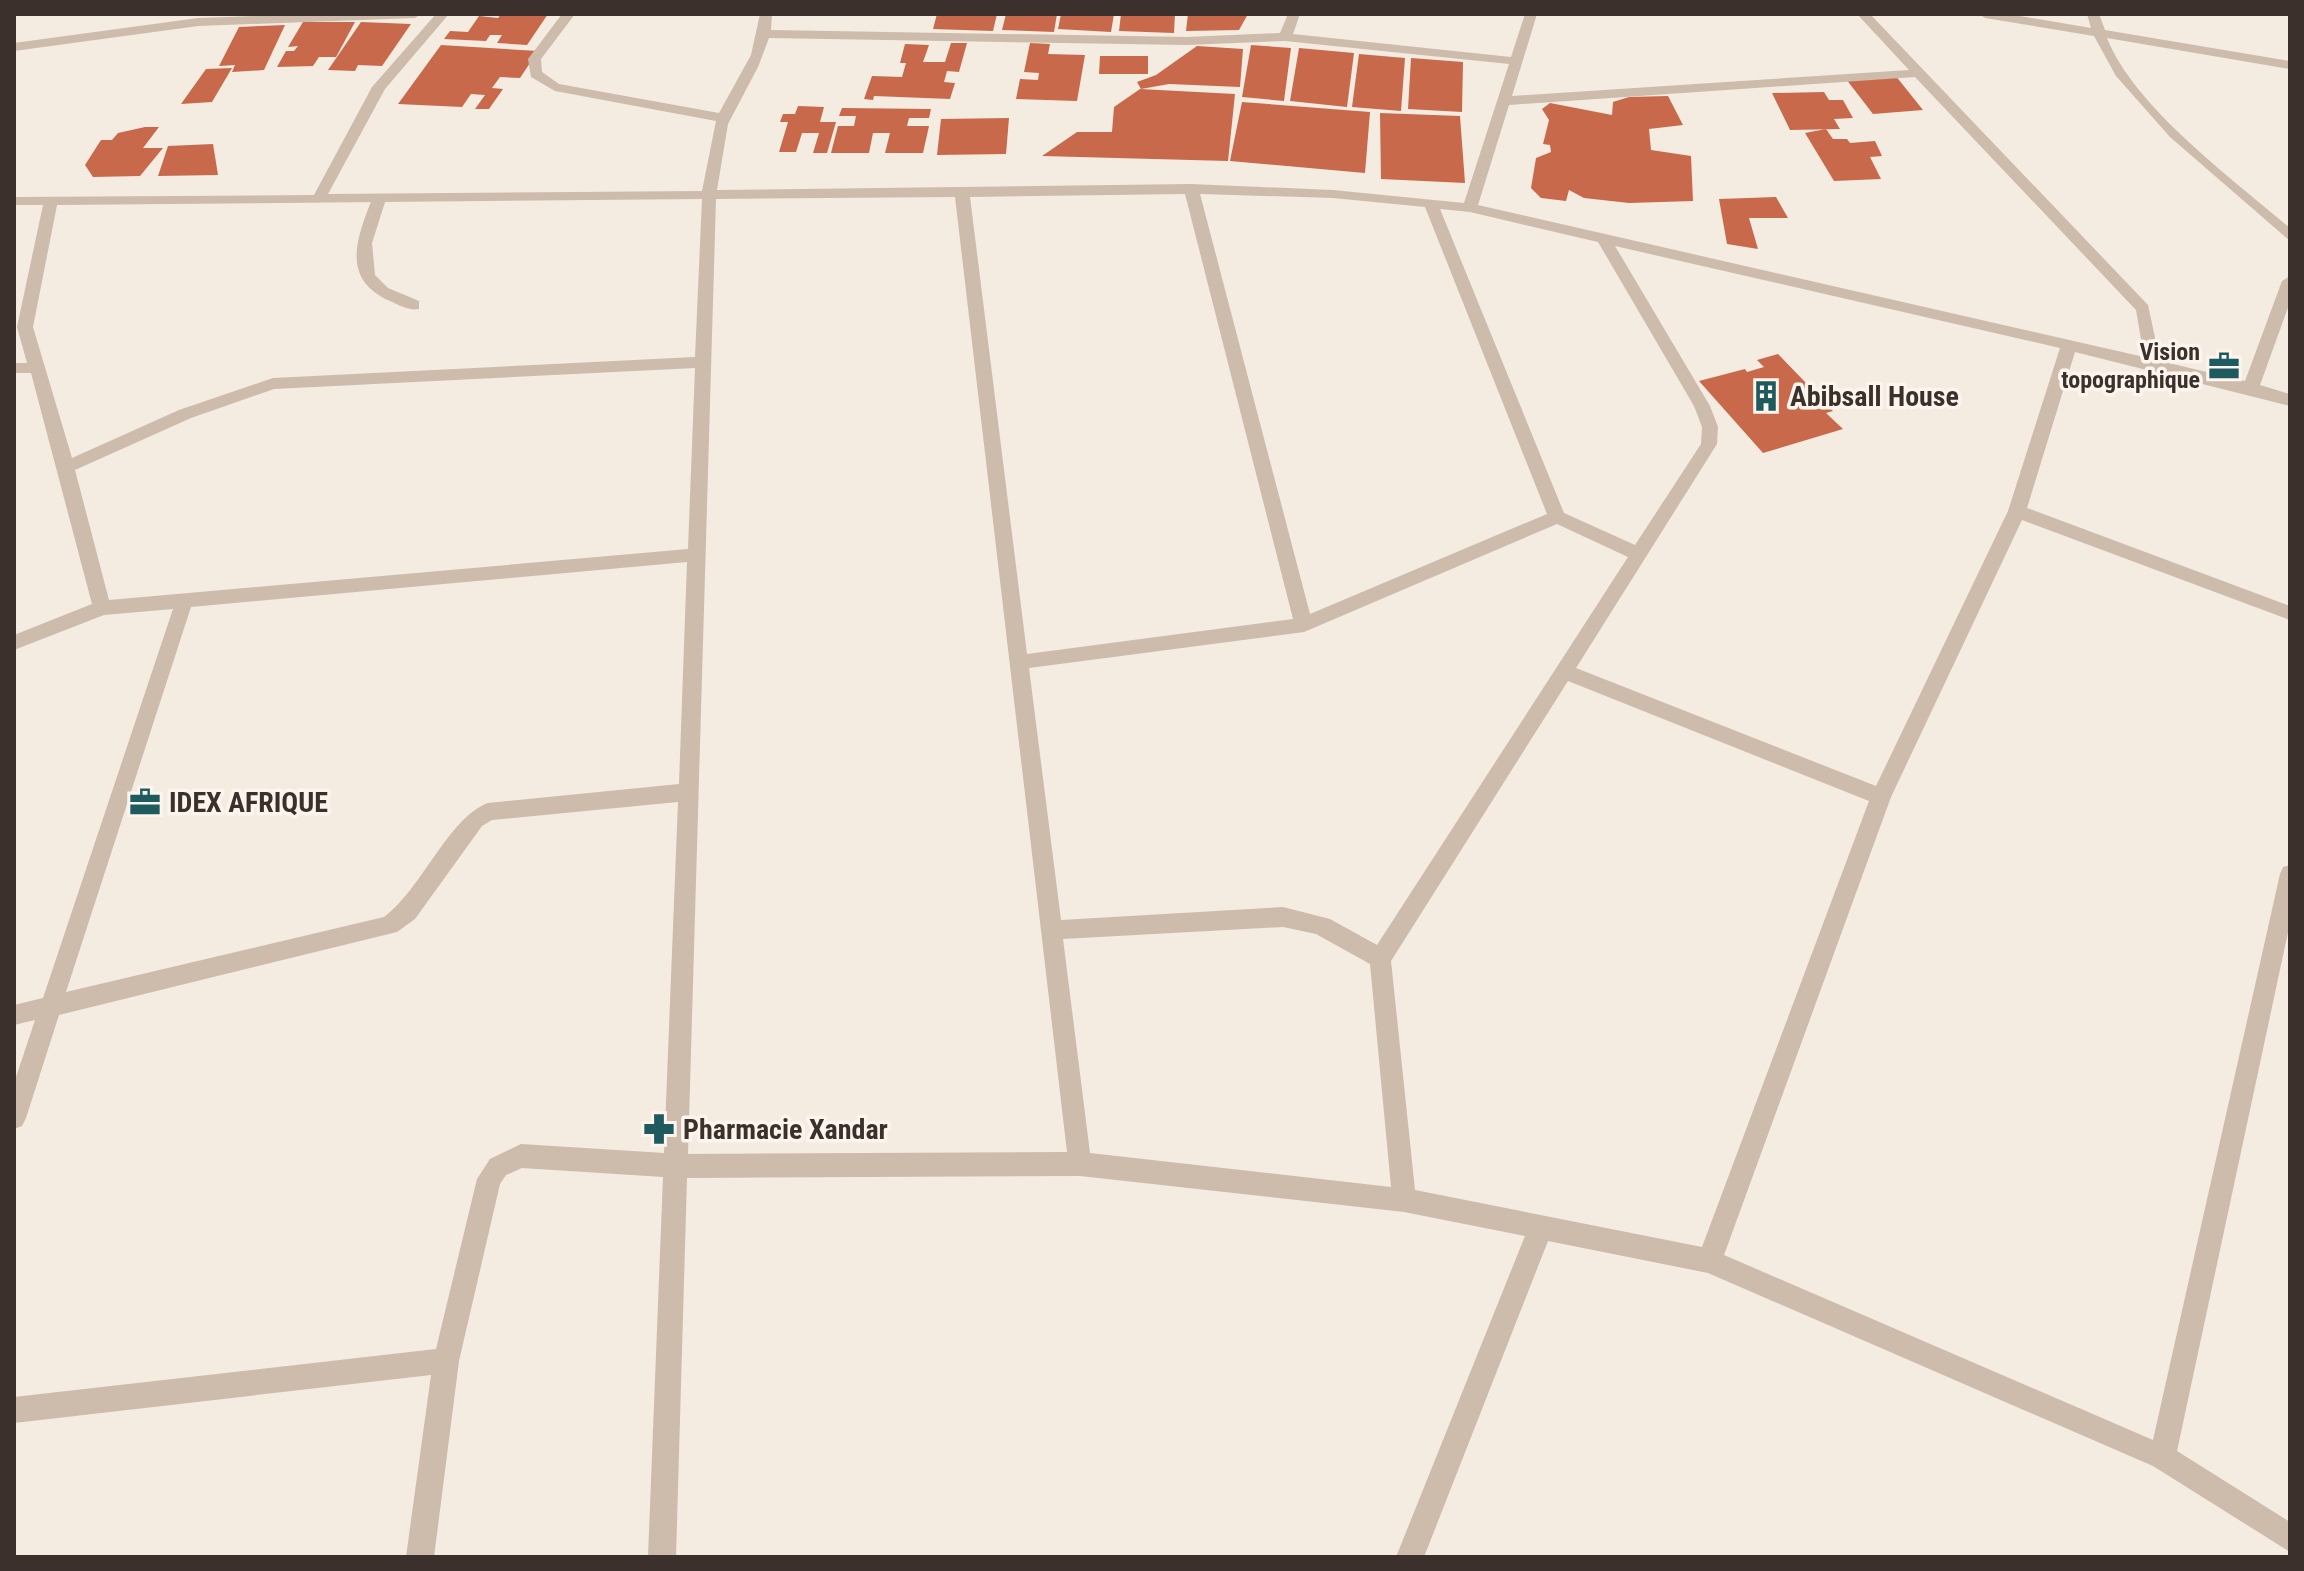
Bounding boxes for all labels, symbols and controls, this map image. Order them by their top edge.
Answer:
place label: Vision topographique [2061,338,2200,394]
office icon: Vision topographique [2207,349,2241,383]
building icon: Abibsall House [1749,379,1783,413]
place label: Abibsall House [1790,380,1959,413]
office icon: IDEX AFRIQUE [128,785,162,819]
place label: IDEX AFRIQUE [169,786,328,819]
pharmacy icon: Pharmacie Xandar [642,1112,676,1146]
place label: Pharmacie Xandar [683,1113,888,1146]

